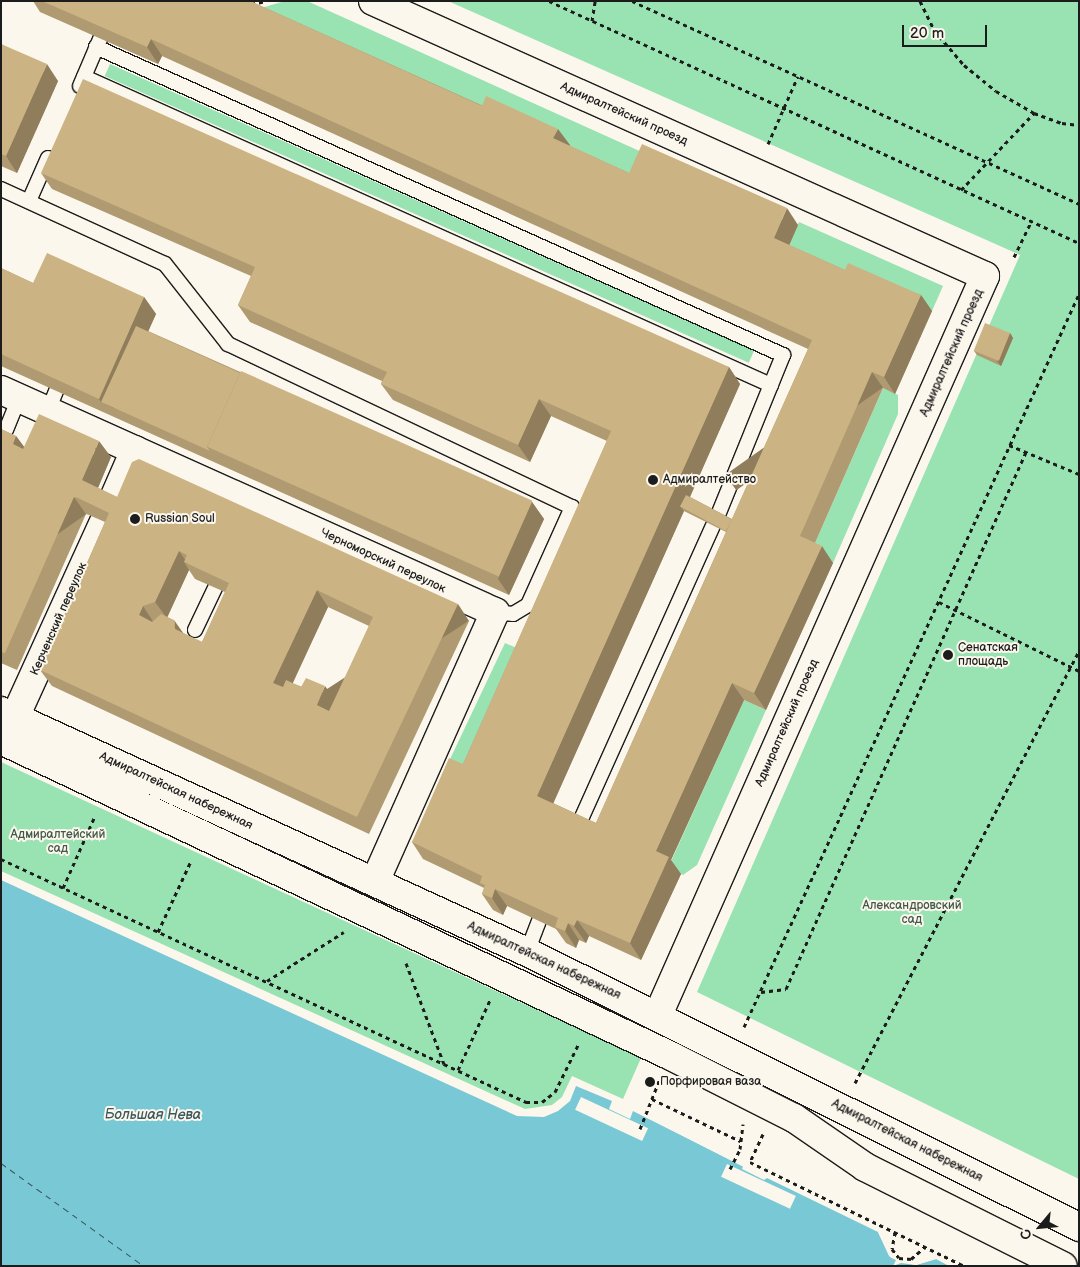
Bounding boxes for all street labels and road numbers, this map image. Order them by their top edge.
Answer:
street label: Адмиралтейский проезд [558,79,690,149]
street label: Адмиралтейский проезд [917,287,987,419]
street label: Черноморский переулок [318,526,448,596]
street label: Керченский переулок [28,560,90,678]
street label: Адмиралтейский проезд [752,657,822,789]
street label: Адмиралтейская набережная [97,749,255,833]
street label: Адмиралтейская набережная [465,919,623,1003]
street label: Адмиралтейская набережная [829,1097,985,1185]

